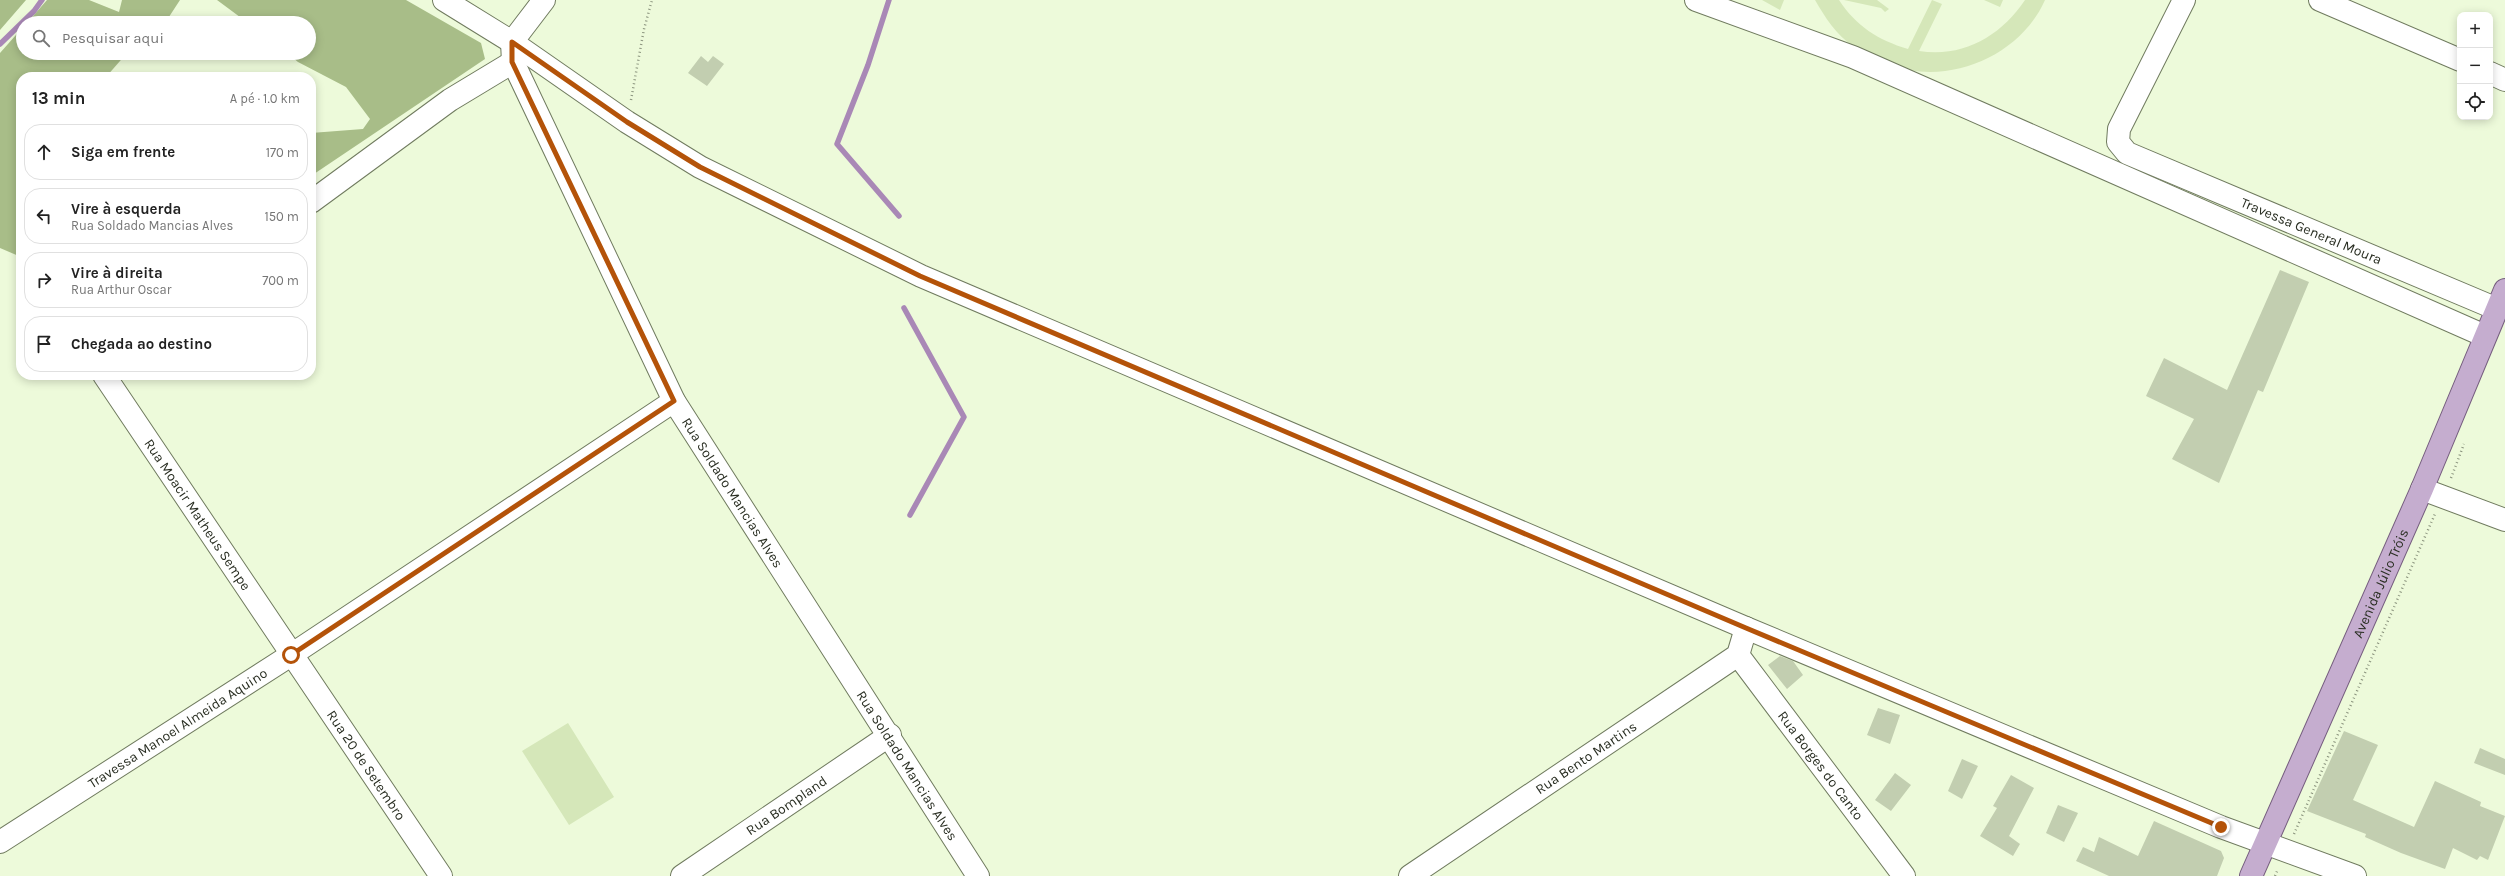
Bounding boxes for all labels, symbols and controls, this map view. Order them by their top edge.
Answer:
map controls [2457,12,2493,120]
button: + [2457,12,2493,48]
search box [16,16,316,60]
icon: search [30,27,52,49]
text: Pesquisar aqui [62,29,164,47]
button: − [2457,48,2493,84]
button: locate [2457,84,2493,120]
text: 13 min [32,88,85,108]
text: A pé · 1.0 km [230,91,300,106]
icon: ahead [33,141,55,163]
text: Siga em frente [71,143,175,161]
text: 170 m [266,145,299,160]
street label: Travessa General Moura [2238,194,2385,268]
text: Vire à esquerda [71,200,181,218]
icon: left [33,205,55,227]
text: 150 m [264,209,299,224]
text: Rua Soldado Mancias Alves [71,218,233,233]
text: Vire à direita [71,264,163,282]
icon: right [33,269,55,291]
text: 700 m [262,273,299,288]
text: Rua Arthur Oscar [71,282,171,297]
icon: arrive [33,333,55,355]
text: Chegada ao destino [71,335,212,353]
street label: Rua Soldado Mancias Alves [678,414,787,571]
street label: Rua Moacir Matheus Sempe [141,435,255,593]
street label: Avenida Júlio Tróis [2349,526,2412,640]
route start [282,646,300,664]
street label: Travessa Manoel Almeida Aquino [85,664,270,792]
street label: Rua Soldado Mancias Alves [853,687,962,844]
street label: Rua 20 de Setembro [323,707,409,823]
street label: Rua Borges do Canto [1774,707,1867,823]
street label: Rua Bento Martins [1532,717,1640,798]
street label: Rua Bompland [743,772,830,839]
route end [2212,818,2230,836]

